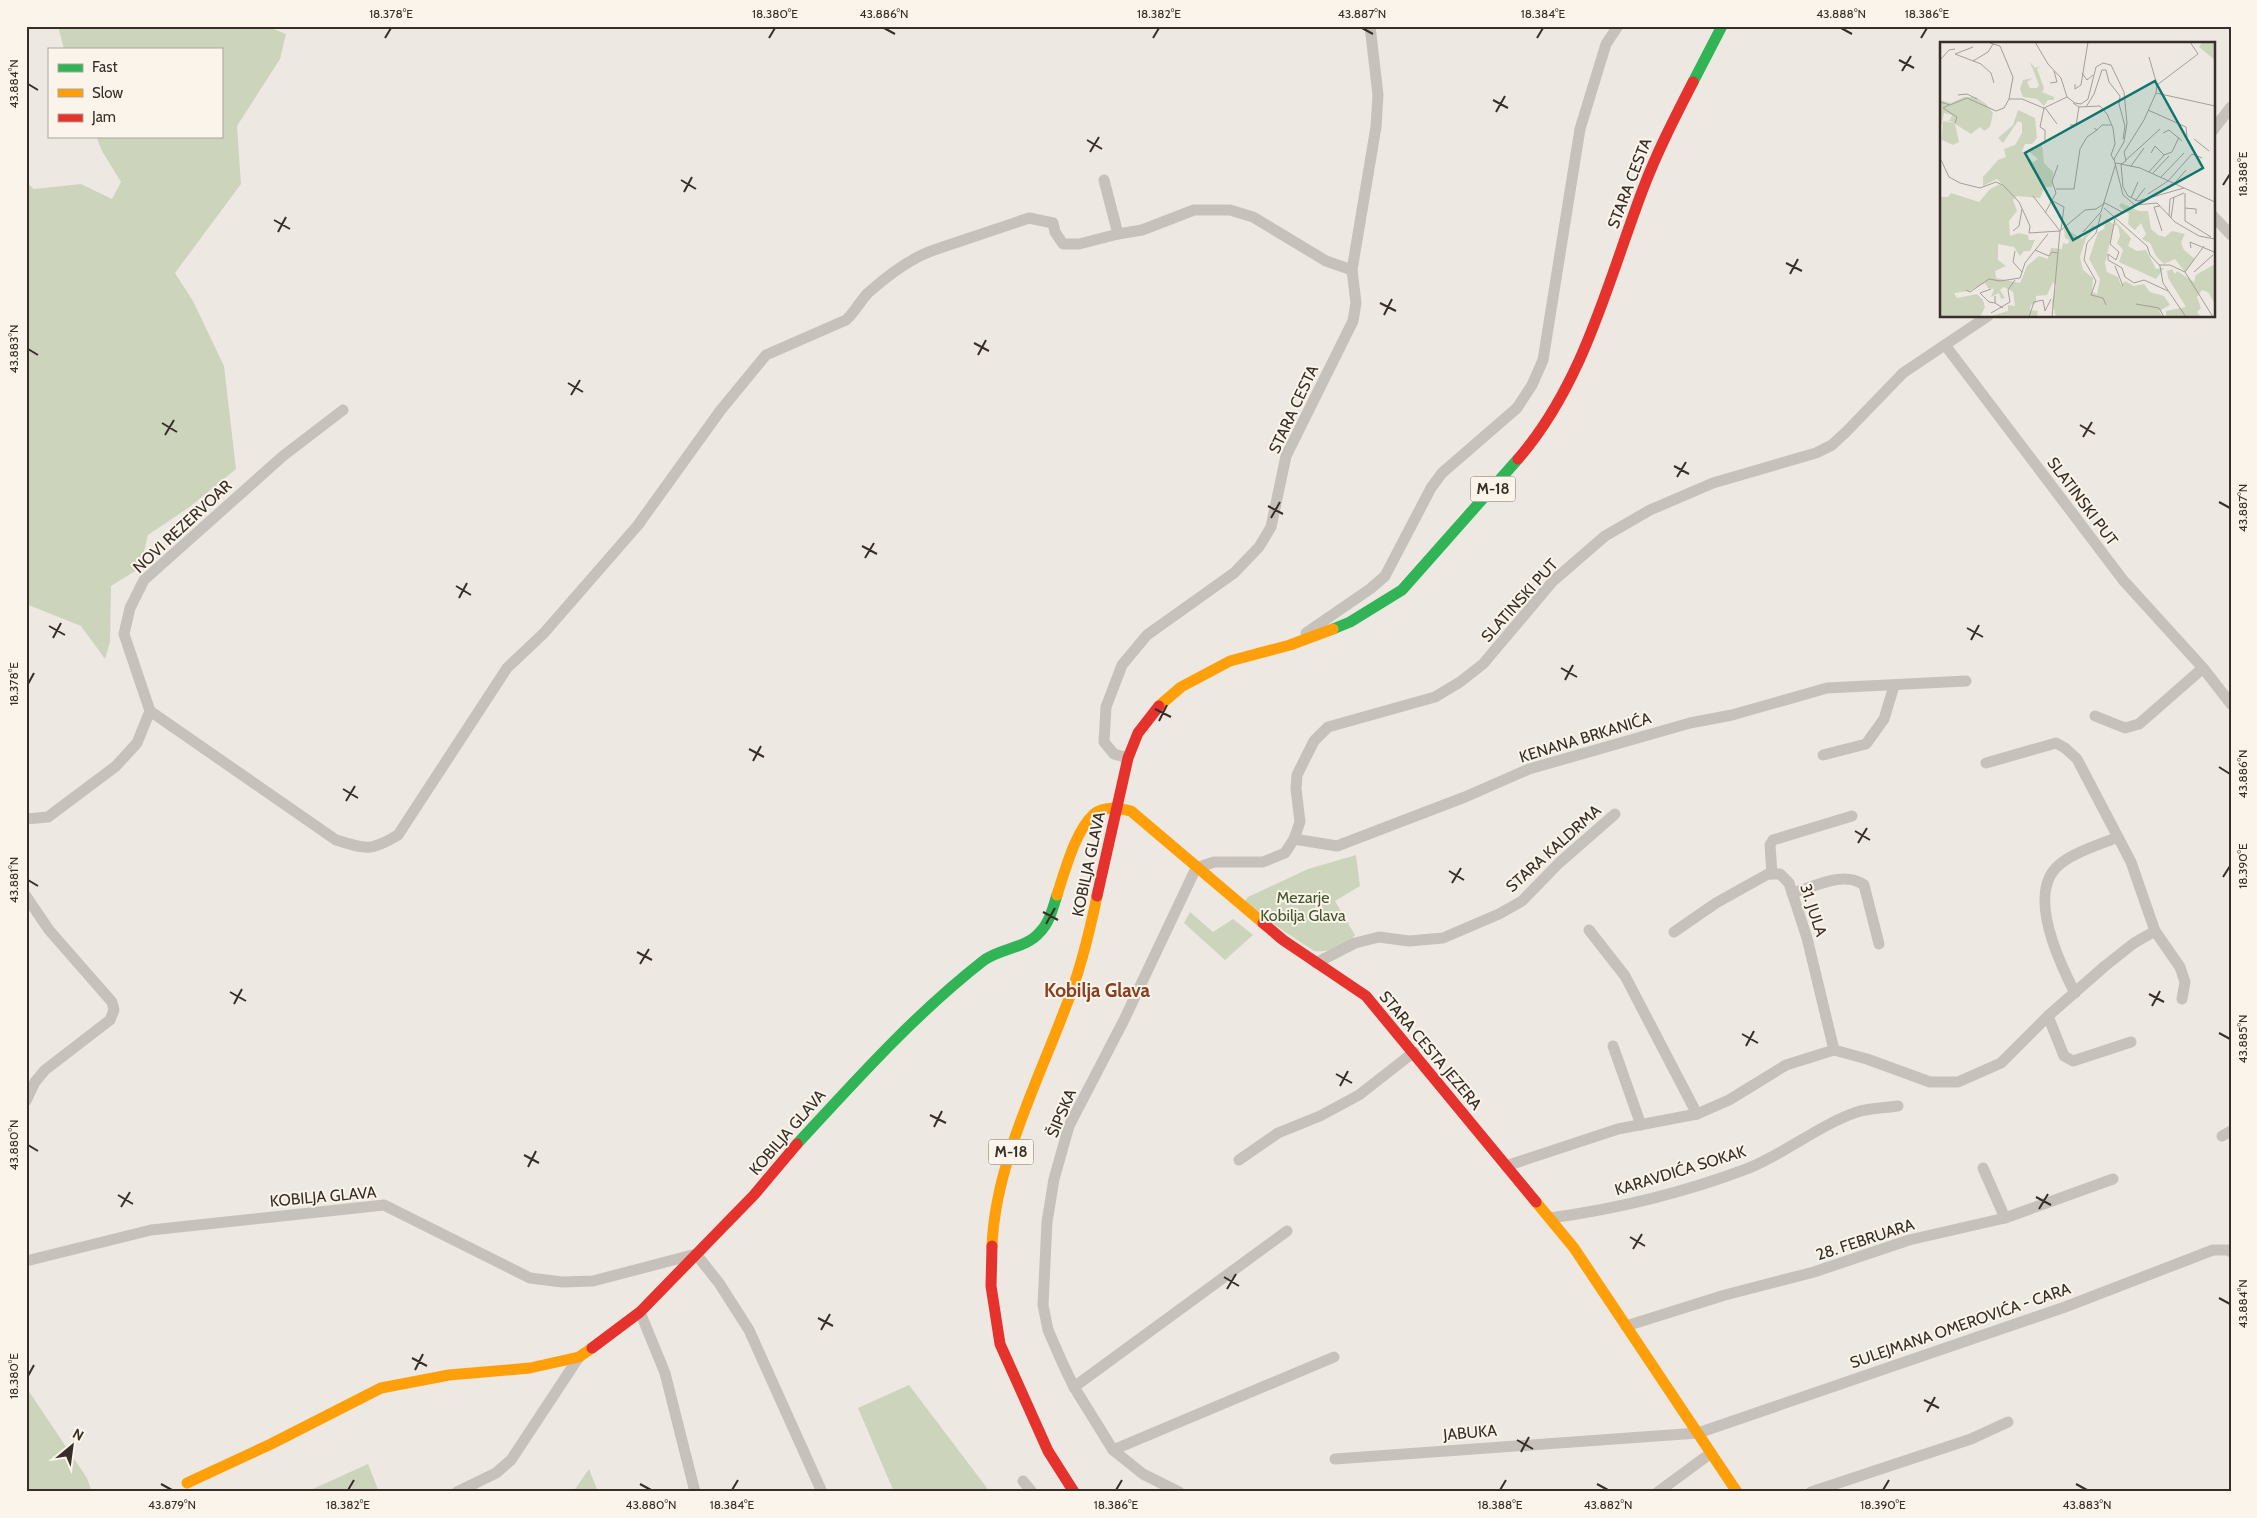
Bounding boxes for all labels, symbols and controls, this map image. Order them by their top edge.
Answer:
text: 18.378°E [369,6,413,21]
text: 18.380°E [752,6,798,21]
text: 43.886°N [859,6,909,21]
text: 18.382°E [1137,6,1181,21]
text: 43.887°N [1338,6,1386,21]
text: 18.384°E [1521,6,1566,21]
text: 43.888°N [1816,6,1866,21]
text: 18.386°E [1905,6,1949,21]
inset map [1940,42,2214,318]
legend [48,48,222,138]
text: Fast [92,58,117,76]
text: 43.884°N [6,59,21,109]
text: Slow [92,84,123,102]
text: Jam [91,108,116,126]
street label: STARA CESTA [1603,135,1656,231]
text: 18.388°E [2235,151,2250,196]
text: 43.883°N [6,325,21,373]
street label: STARA CESTA [1265,362,1322,457]
street label: SLATINSKI PUT [2043,453,2122,550]
street label: NOVI REZERVOAR [129,476,236,577]
road number: M-18 [1470,476,1516,502]
text: 43.887°N [2235,484,2250,532]
street label: SLATINSKI PUT [1477,554,1562,646]
text: 18.378°E [6,662,21,706]
street label: KENANA BRKANIĆA [1517,708,1654,767]
text: 43.886°N [2235,749,2250,799]
street label: STARA KALDRMA [1502,801,1605,896]
street label: KOBILJA GLAVA [1068,810,1109,918]
text: 18.390°E [2235,843,2250,889]
text: 43.881°N [6,857,21,903]
street label: 31. JULA [1796,881,1831,939]
park label: Mezarje Kobilja Glava [1260,888,1346,925]
district label: Kobilja Glava [1044,979,1151,1002]
street label: STARA CESTA JEZERA [1375,987,1486,1114]
text: 43.885°N [2235,1015,2250,1063]
street label: KOBILJA GLAVA [745,1086,830,1179]
street label: ŠIPSKA [1043,1086,1080,1140]
text: 43.880°N [6,1120,21,1170]
road number: M-18 [988,1140,1034,1164]
street label: KARAVDIĆA SOKAK [1612,1142,1748,1199]
street label: KOBILJA GLAVA [269,1182,377,1211]
street label: 28. FEBRUARA [1814,1215,1917,1264]
street label: SULEJMANA OMEROVIĆA - CARA [1847,1279,2073,1372]
text: 43.884°N [2235,1279,2250,1329]
text: 18.380°E [6,1353,21,1399]
north arrow [48,1420,98,1470]
street label: JABUKA [1441,1421,1498,1444]
text: N [70,1424,87,1445]
text: 43.879°N [148,1497,196,1512]
text: 18.382°E [326,1497,370,1512]
text: 43.880°N [626,1497,676,1512]
text: 18.384°E [710,1497,755,1512]
text: 18.386°E [1094,1497,1138,1512]
text: 18.388°E [1478,1497,1523,1512]
text: 43.882°N [1584,1497,1632,1512]
text: 18.390°E [1860,1497,1906,1512]
text: 43.883°N [2063,1497,2111,1512]

